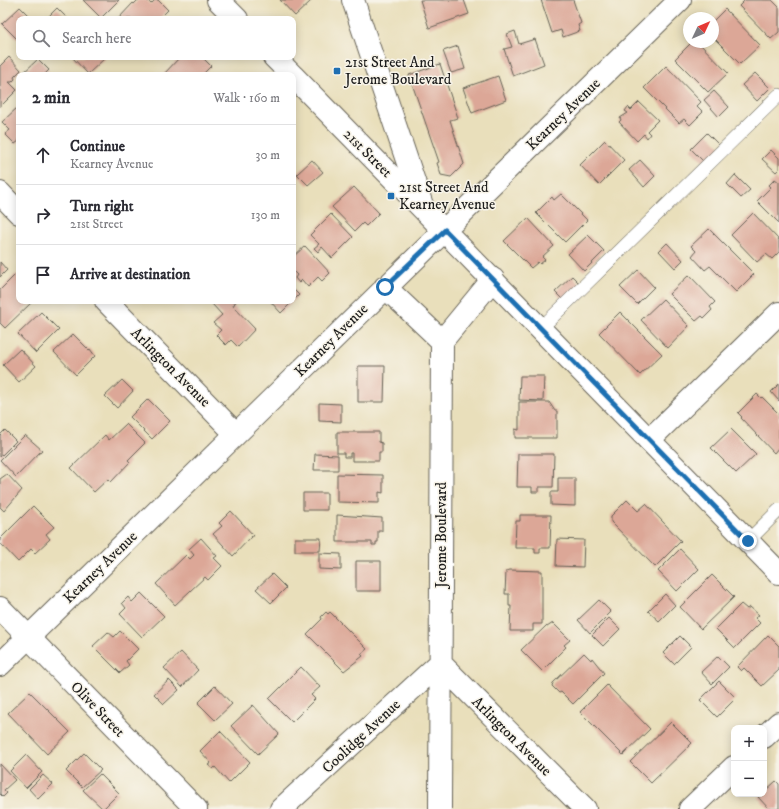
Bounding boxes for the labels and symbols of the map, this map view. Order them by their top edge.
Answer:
north arrow [683,12,719,48]
place label: 21st Street And Jerome Boulevard [343,53,452,89]
marker: 21st Street And Jerome Boulevard [332,66,342,76]
street label: Kearney Avenue [522,74,605,155]
street label: 21st Street [339,125,396,182]
place label: 21st Street And Kearney Avenue [399,178,495,214]
marker: 21st Street And Kearney Avenue [386,191,396,201]
route start [376,278,394,296]
street label: Kearney Avenue [291,300,372,381]
street label: Arlington Avenue [127,324,214,411]
street label: Jerome Boulevard [432,481,451,590]
street label: Kearney Avenue [59,527,142,608]
route end [739,532,757,550]
street label: Olive Street [66,677,129,741]
street label: Arlington Avenue [468,693,555,780]
street label: Coolidge Avenue [318,695,405,778]

